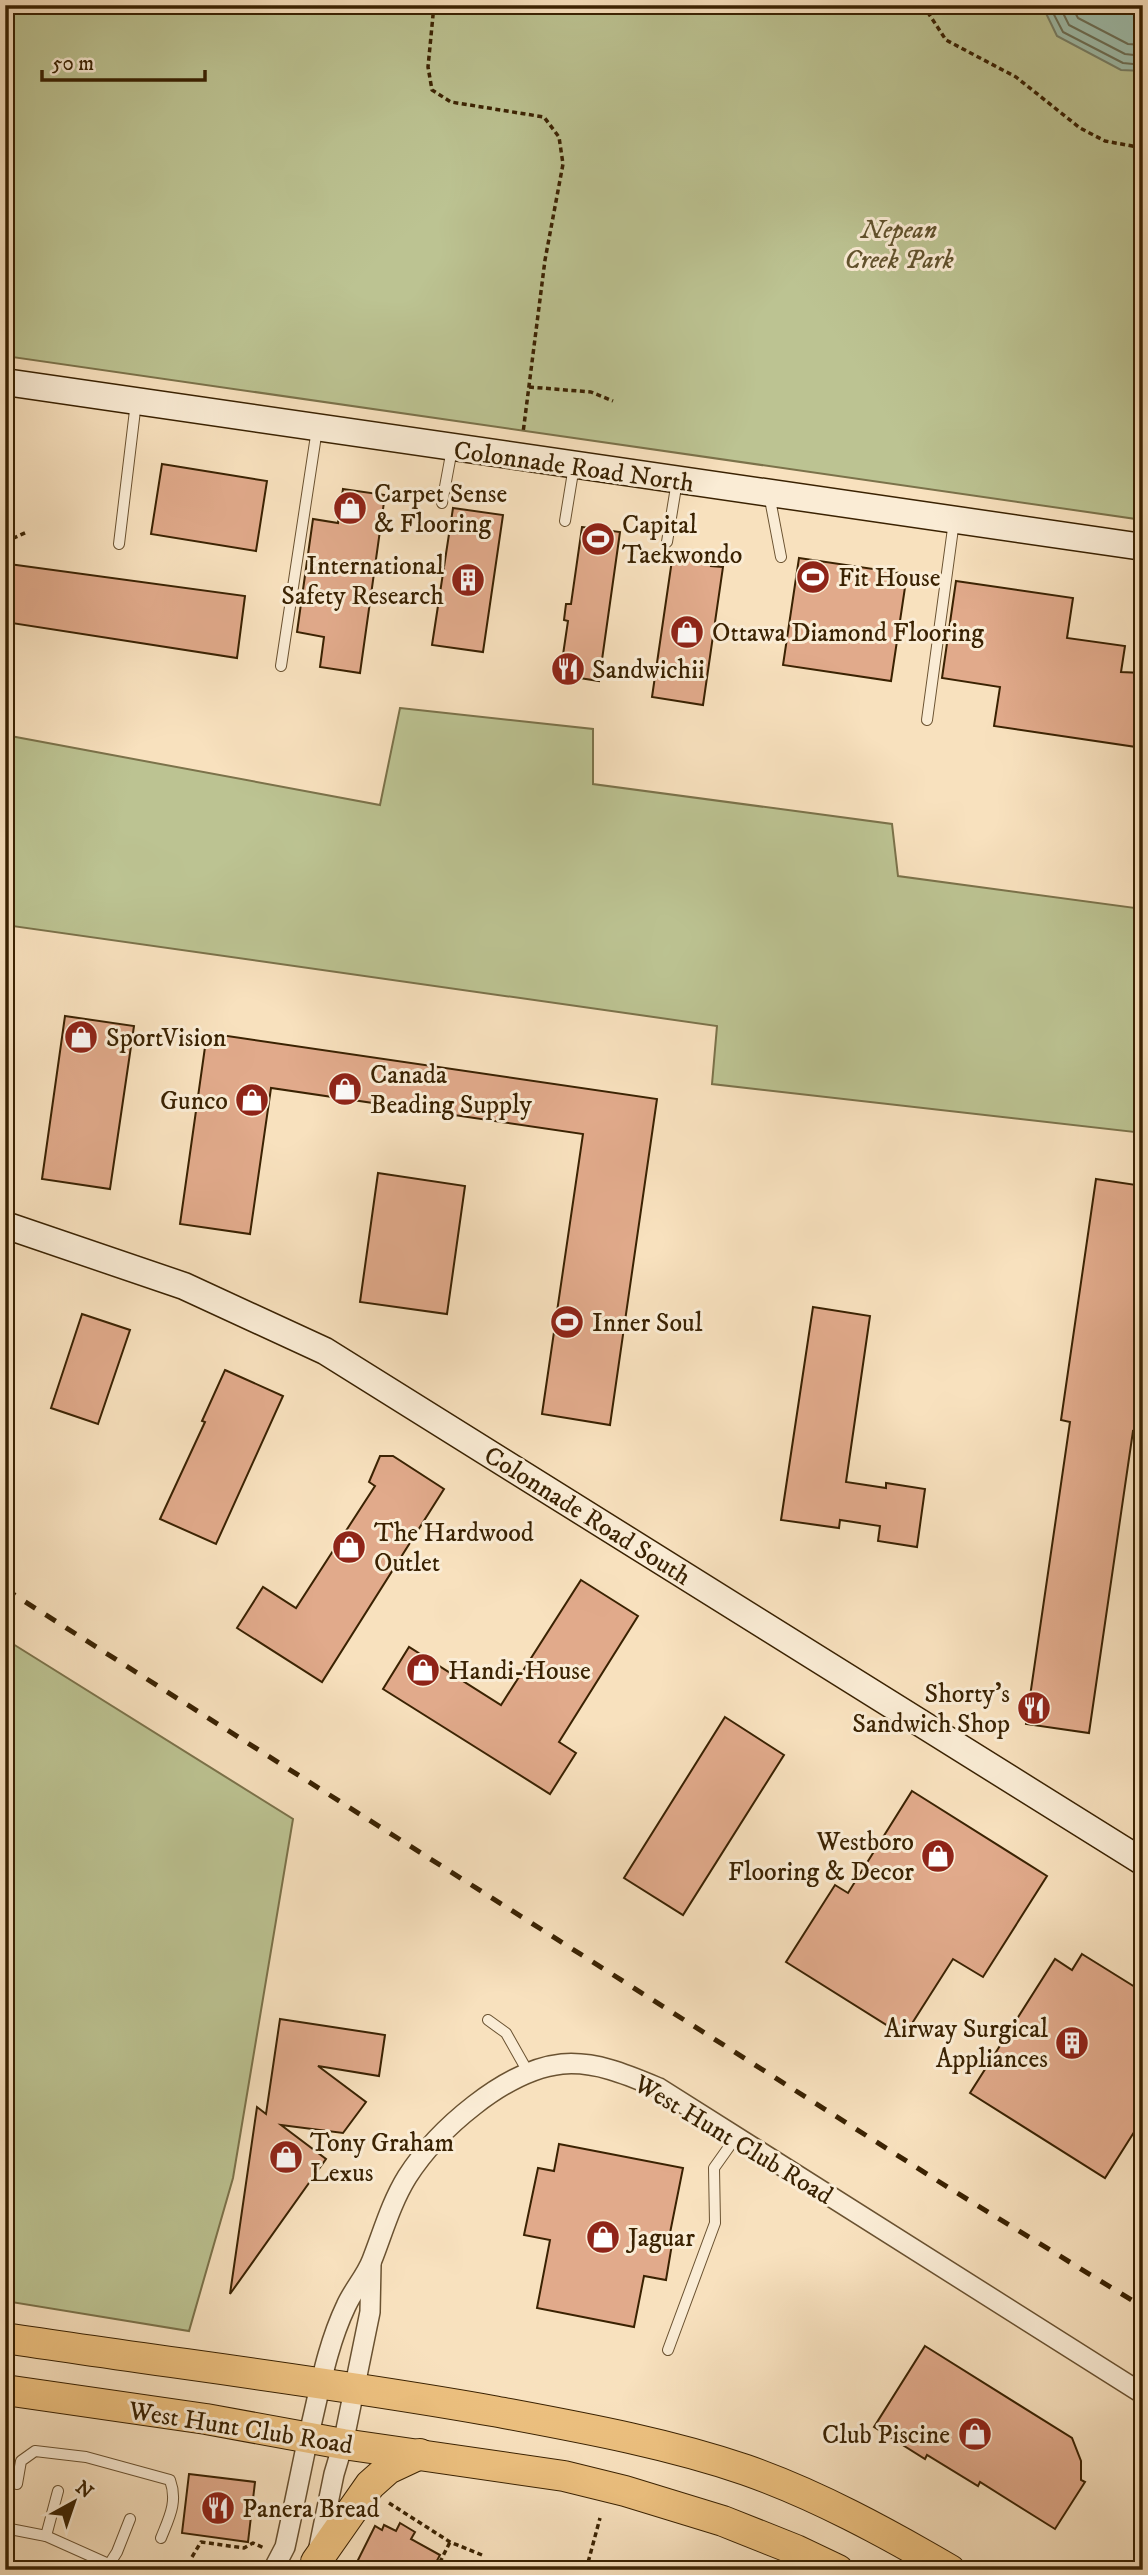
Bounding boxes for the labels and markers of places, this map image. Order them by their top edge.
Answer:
place label: Carpet Sense & Flooring [374,478,507,541]
shop icon: Carpet Sense & Flooring [331,489,369,527]
place label: Capital Taekwondo [622,509,742,572]
sports icon: Capital Taekwondo [579,520,617,558]
place label: International Safety Research [281,550,444,613]
sports icon: Fit House [794,558,832,596]
building icon: International Safety Research [449,561,487,599]
place label: Fit House [838,562,941,595]
shop icon: Ottawa Diamond Flooring [668,613,706,651]
place label: Ottawa Diamond Flooring [712,617,984,650]
restaurant icon: Sandwichii [549,650,587,688]
place label: Sandwichii [592,654,705,687]
shop icon: SportVision [62,1018,100,1056]
place label: SportVision [106,1022,227,1055]
place label: Canada Beading Supply [370,1059,532,1122]
shop icon: Canada Beading Supply [326,1070,364,1108]
shop icon: Gunco [233,1081,271,1119]
place label: Gunco [160,1085,228,1118]
sports icon: Inner Soul [548,1303,586,1341]
place label: Inner Soul [592,1307,703,1340]
place label: The Hardwood Outlet [374,1517,534,1580]
shop icon: The Hardwood Outlet [330,1528,368,1566]
shop icon: Handi-House [404,1651,442,1689]
place label: Handi-House [448,1655,591,1688]
place label: Shorty's Sandwich Shop [852,1678,1010,1741]
restaurant icon: Shorty's Sandwich Shop [1015,1689,1053,1727]
place label: Westboro Flooring & Decor [728,1826,914,1889]
shop icon: Westboro Flooring & Decor [919,1837,957,1875]
place label: Airway Surgical Appliances [884,2013,1048,2076]
building icon: Airway Surgical Appliances [1053,2024,1091,2062]
place label: Tony Graham Lexus [310,2127,454,2190]
shop icon: Tony Graham Lexus [267,2138,305,2176]
shop icon: Jaguar [584,2218,622,2256]
place label: Jaguar [626,2222,695,2255]
shop icon: Club Piscine [956,2415,994,2453]
place label: Club Piscine [822,2419,950,2452]
restaurant icon: Panera Bread [199,2489,237,2527]
place label: Panera Bread [242,2493,379,2526]

